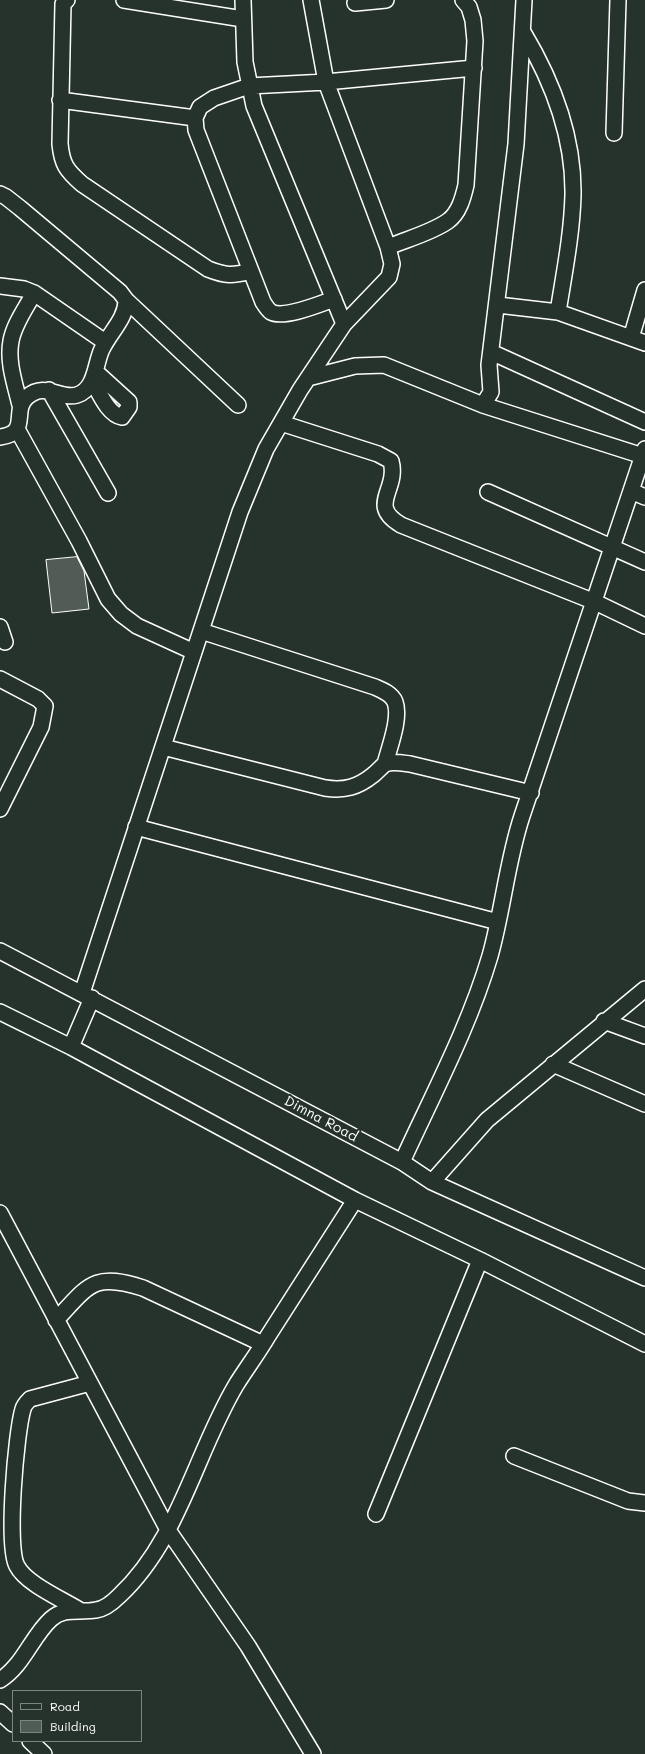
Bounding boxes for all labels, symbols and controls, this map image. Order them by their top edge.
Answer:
street label: Dimna Road [281,1093,361,1145]
legend [12,1690,142,1742]
text: Road [50,1698,80,1714]
text: Building [50,1718,96,1734]

